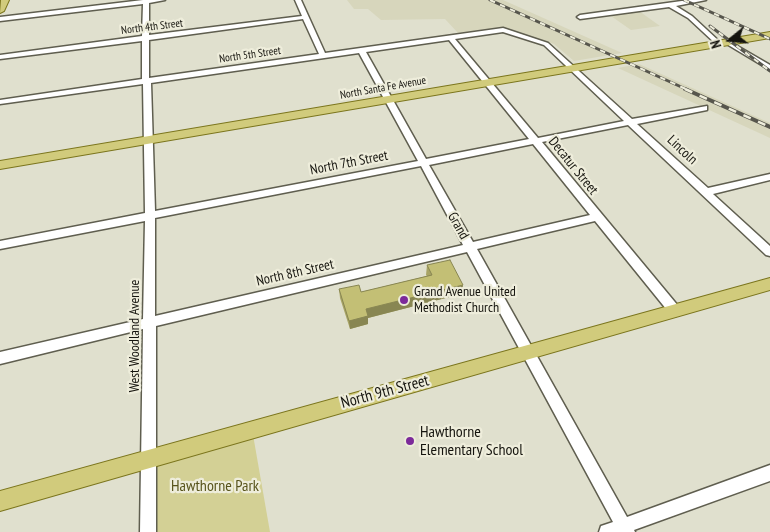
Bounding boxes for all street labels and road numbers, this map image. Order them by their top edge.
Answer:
street label: North 4th Street [120,17,184,37]
street label: North 5th Street [218,44,282,66]
street label: North Santa Fe Avenue [339,74,427,102]
street label: Lincoln [663,132,701,168]
street label: Decatur Street [545,134,601,198]
street label: North 7th Street [309,147,389,179]
street label: Grand [444,209,472,243]
street label: North 8th Street [255,256,335,290]
street label: West Woodland Avenue [127,280,143,392]
street label: North 9th Street [339,371,431,413]

